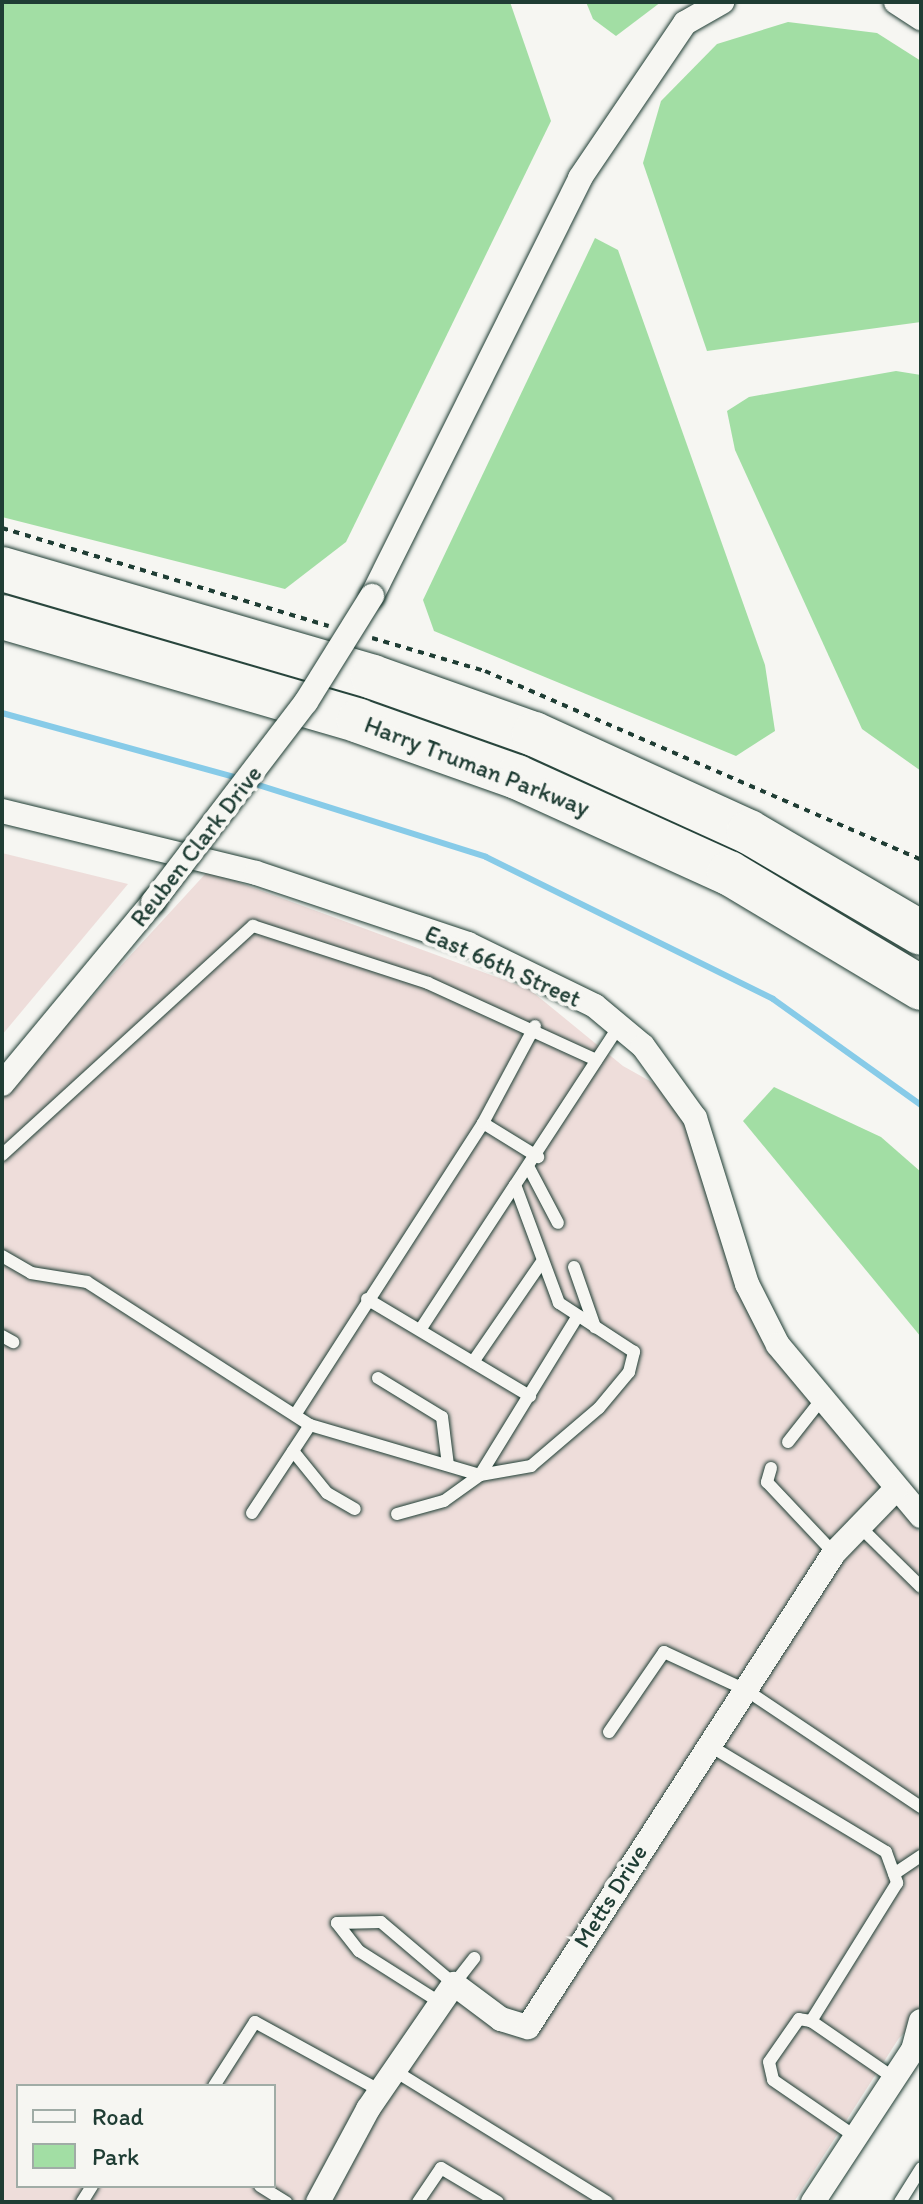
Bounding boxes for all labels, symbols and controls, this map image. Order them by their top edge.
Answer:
street label: Harry Truman Parkway [362,710,592,822]
street label: Reuben Clark Drive [124,760,268,932]
street label: East 66th Street [421,919,585,1013]
street label: Metts Drive [567,1839,653,1953]
legend [16,2084,276,2188]
text: Road [92,2102,144,2131]
text: Park [92,2142,139,2171]

